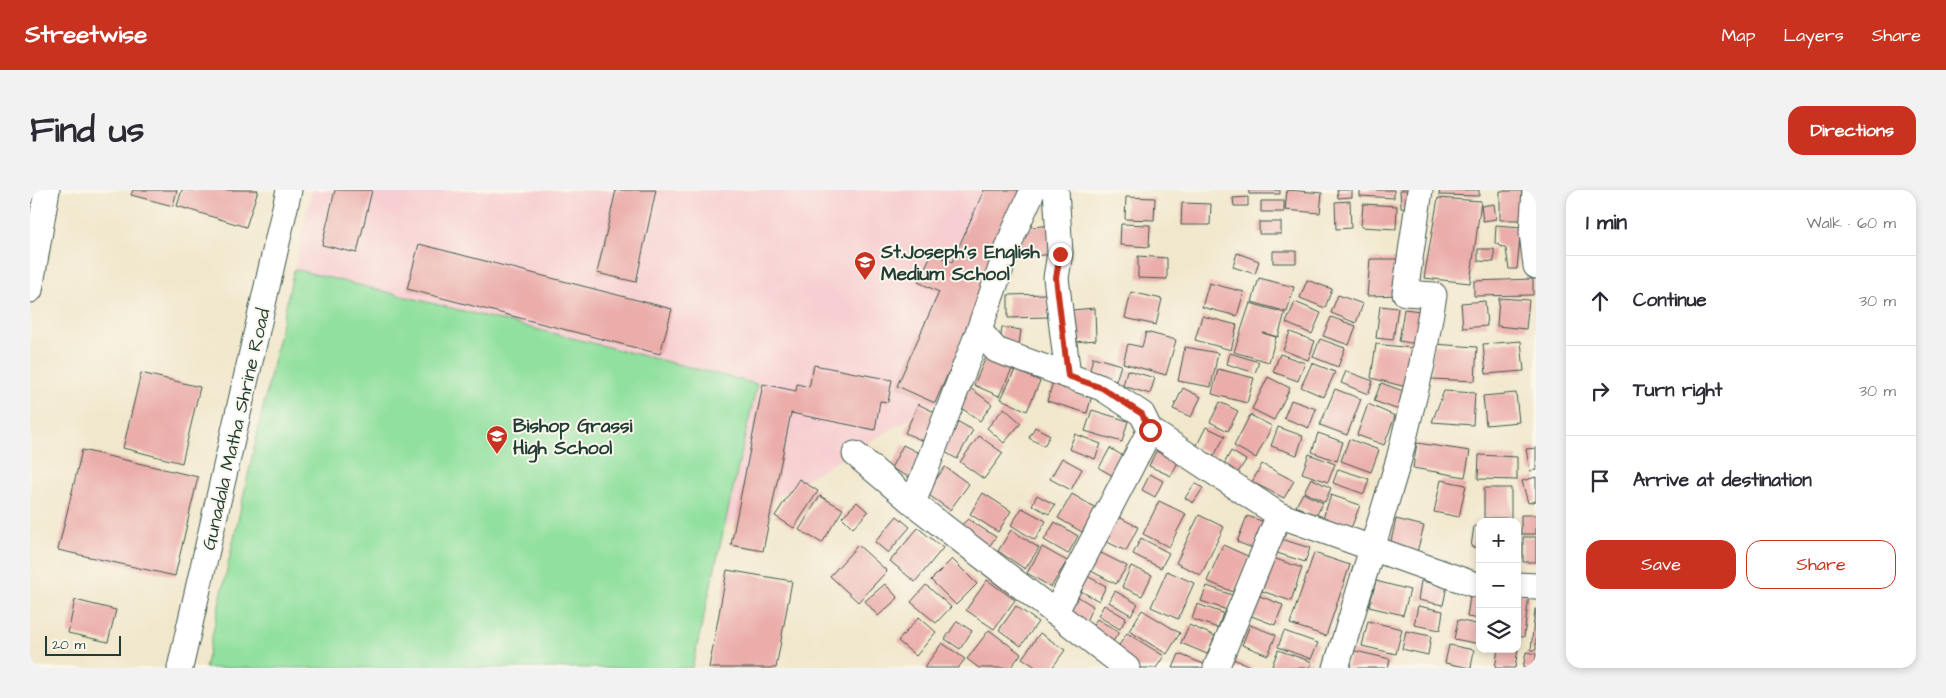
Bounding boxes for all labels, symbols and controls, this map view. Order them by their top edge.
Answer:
text: Streetwise [25,18,147,52]
text: Map [1721,23,1755,48]
text: Layers [1783,23,1844,48]
text: Share [1872,23,1921,48]
text: Find us [30,106,144,155]
button: Directions [1788,106,1916,155]
text: 1 min [1586,208,1627,237]
text: Walk · 60 m [1806,212,1896,234]
place label: St.Joseph's English Medium School [880,239,1040,288]
route end [1049,243,1072,266]
school or university icon: St.Joseph's English Medium School [853,250,877,281]
icon: ahead [1586,287,1614,315]
text: Continue [1633,287,1707,314]
text: 30 m [1859,290,1896,312]
street label: Gunadala Matha Shrine Road [195,306,277,553]
icon: right [1586,377,1614,405]
text: Turn right [1633,377,1722,404]
text: 30 m [1859,380,1896,402]
place label: Bishop Grassi High School [513,413,633,463]
route start [1139,419,1162,442]
school or university icon: Bishop Grassi High School [485,424,509,455]
icon: arrive [1586,467,1614,495]
text: Arrive at destination [1633,467,1812,494]
map controls [1476,518,1521,653]
button: + [1476,518,1521,563]
button: Save [1586,540,1736,589]
button: Share [1746,540,1896,589]
button: − [1476,563,1521,608]
button: layers [1476,608,1521,653]
scale bar [45,633,121,656]
text: 20 m [52,635,85,655]

